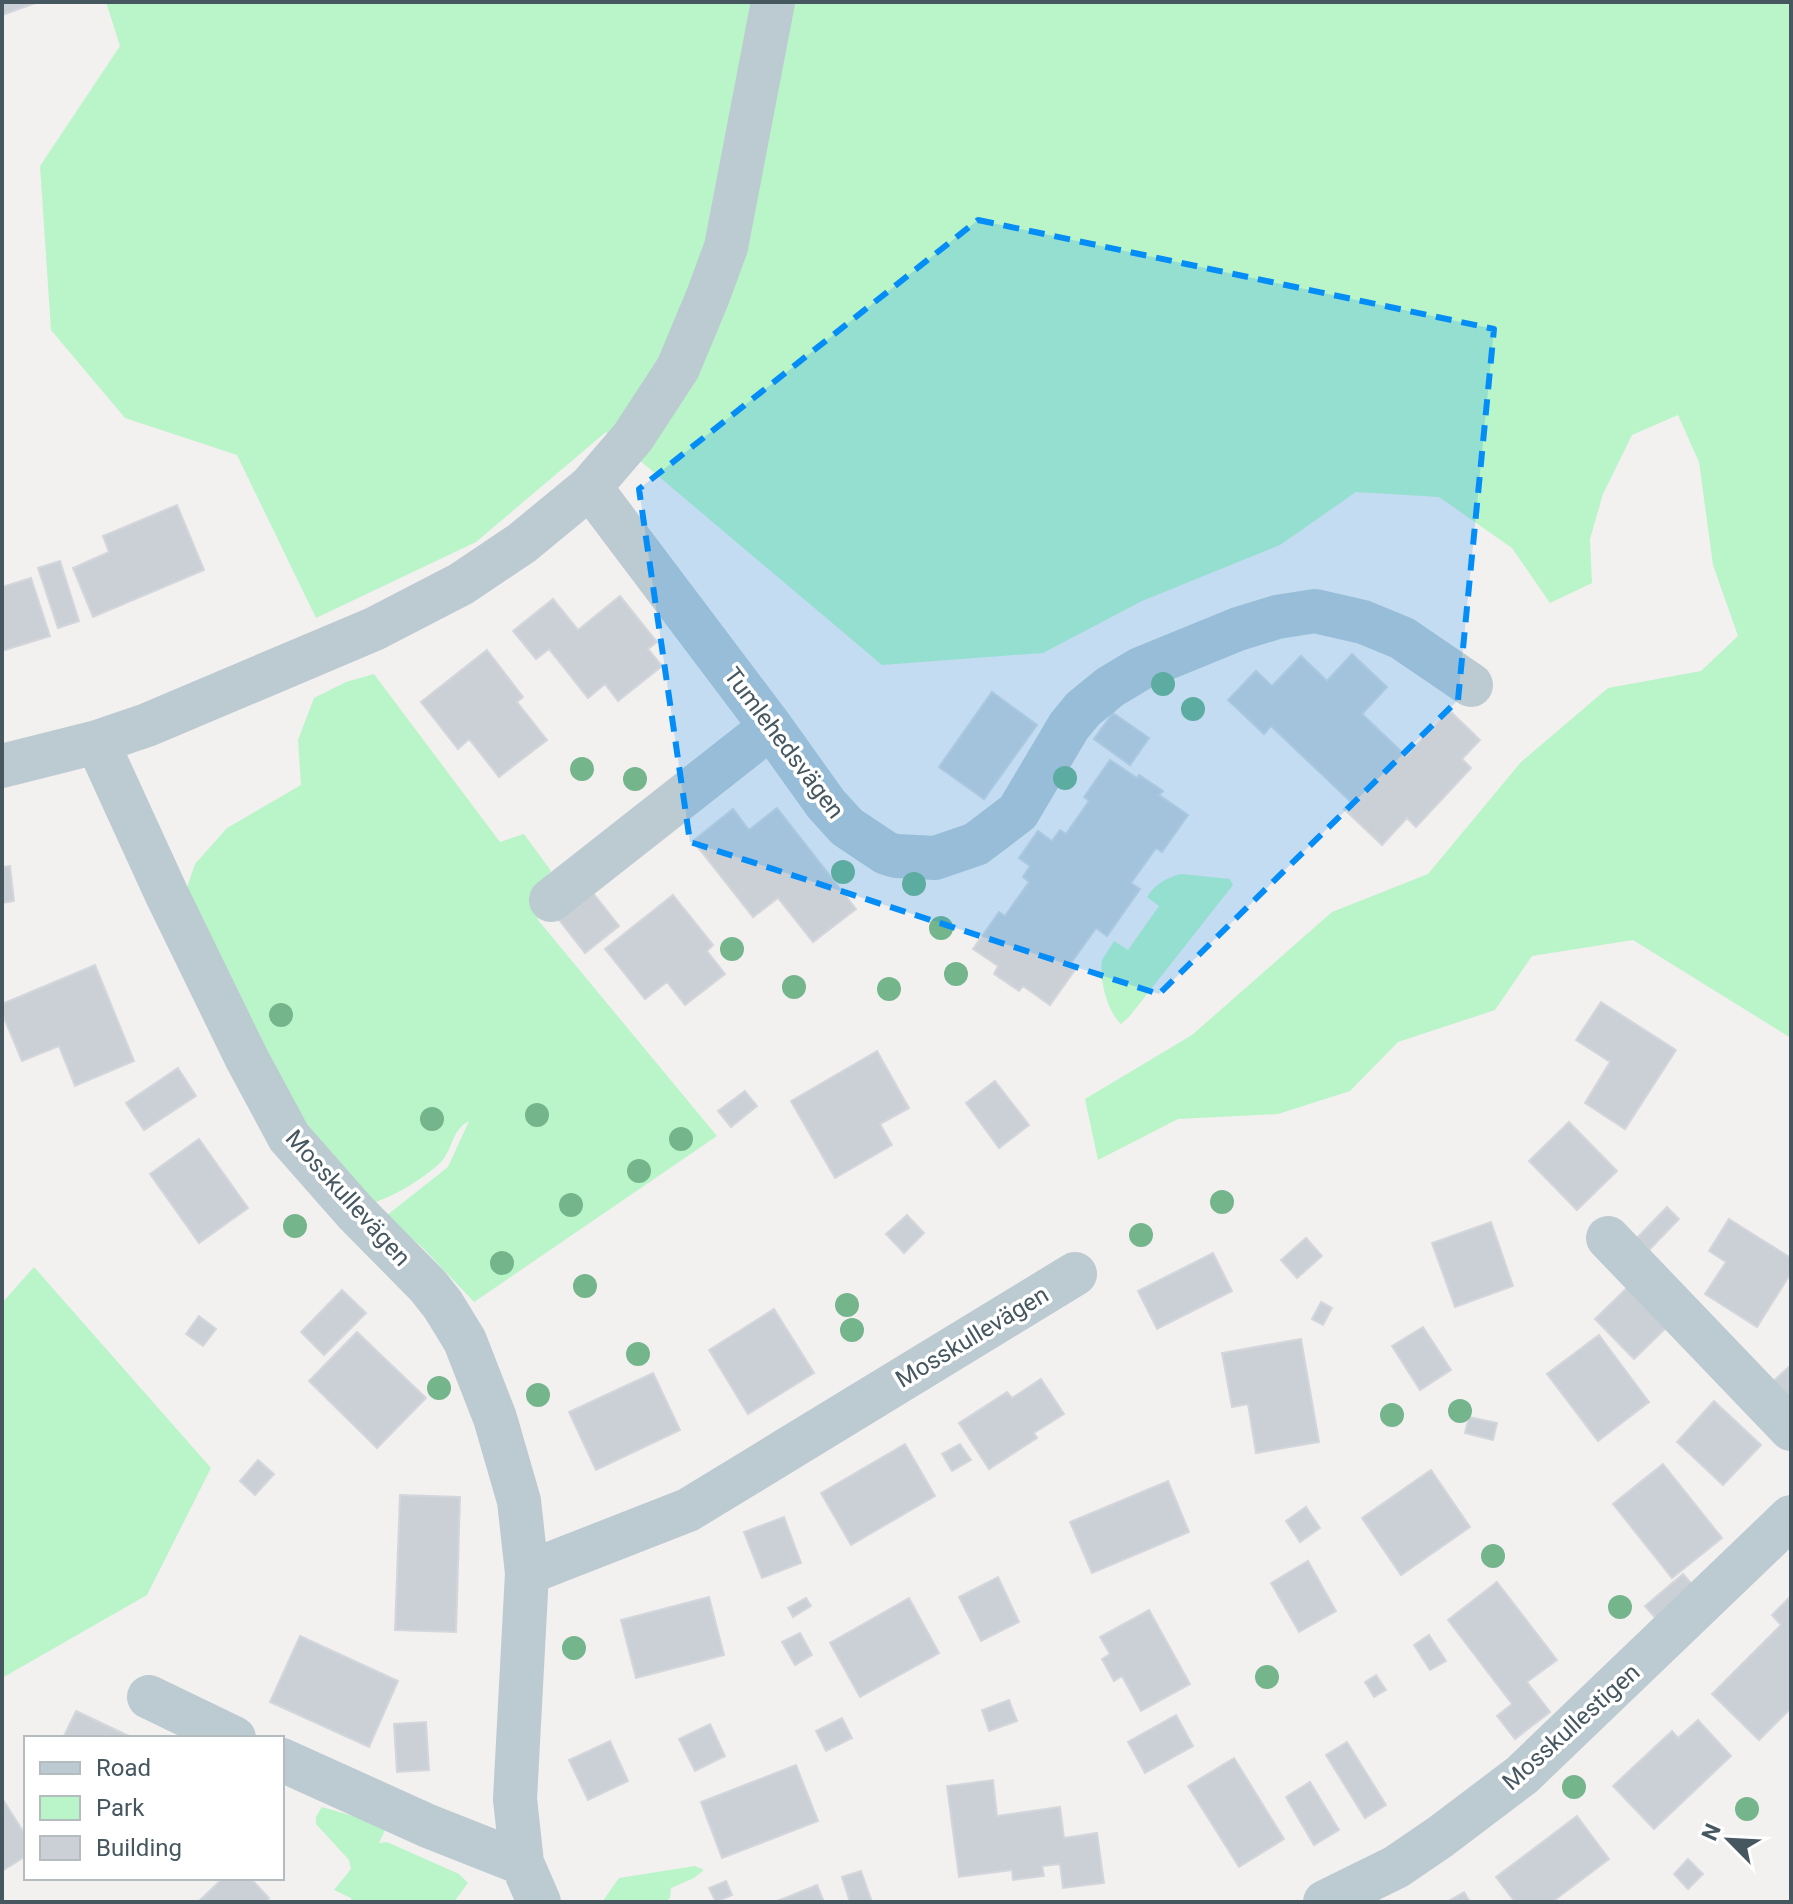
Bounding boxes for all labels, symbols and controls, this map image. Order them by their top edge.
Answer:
street label: Tumlehedsvägen [718,662,850,824]
street label: Mosskullevägen [280,1124,416,1272]
street label: Mosskullevägen [891,1280,1053,1394]
street label: Mosskullestigen [1497,1658,1645,1796]
legend [24,1736,284,1880]
text: Road [96,1754,151,1782]
text: Park [96,1794,145,1822]
north arrow [1689,1800,1769,1880]
text: N [1697,1820,1726,1844]
text: Building [96,1834,182,1862]

